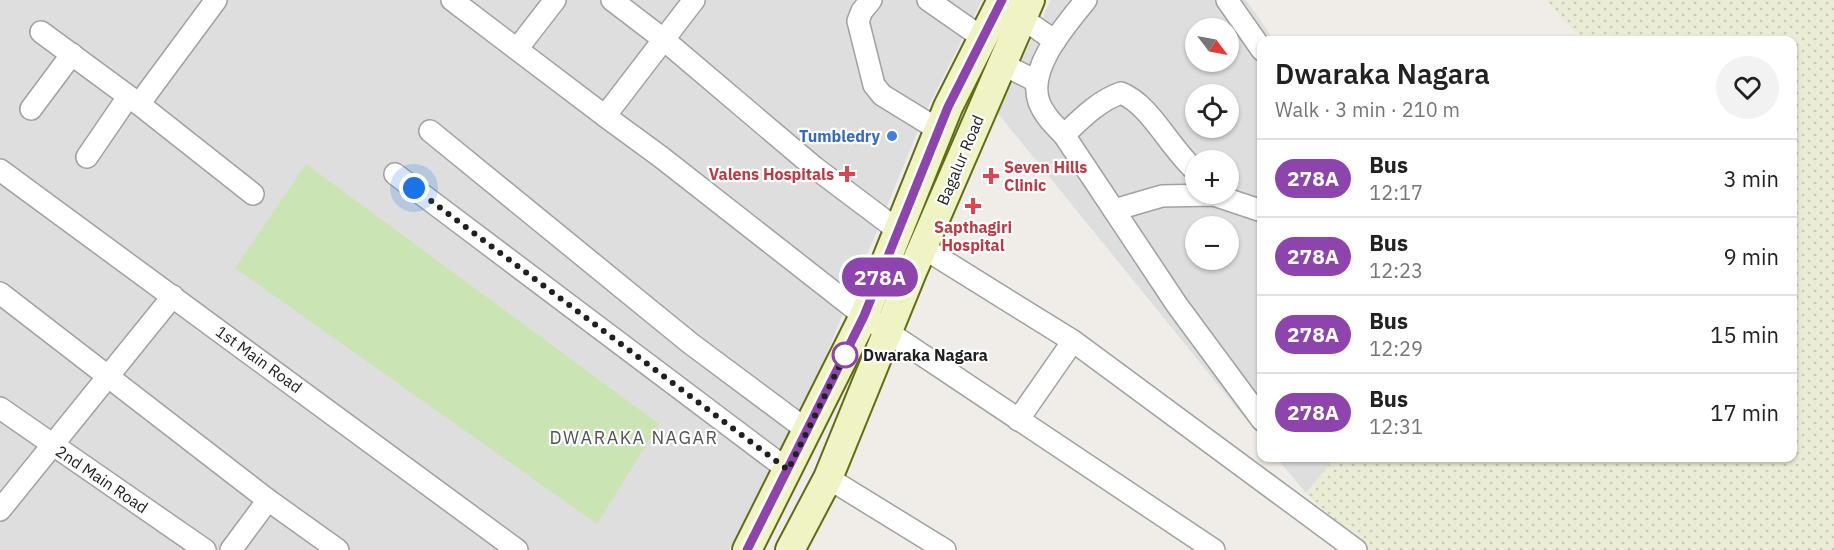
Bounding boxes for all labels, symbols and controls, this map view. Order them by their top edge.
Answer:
north arrow [1185,18,1239,72]
map controls [1185,18,1239,270]
text: Dwaraka Nagara [1275,55,1490,92]
button: heart [1716,56,1779,119]
button: locate [1185,84,1239,138]
text: Walk · 3 min · 210 m [1275,96,1460,123]
street label: Bagalur Road [932,112,988,208]
place label: Tumbledry [799,126,880,146]
marker: Tumbledry [885,129,899,143]
button: + [1185,150,1239,204]
text: Bus [1369,150,1408,179]
place label: Seven Hills Clinic [1004,157,1087,195]
place label: Valens Hospitals [709,164,834,184]
text: 278A [1287,164,1339,192]
text: 3 min [1723,164,1779,193]
marker: Valens Hospitals [838,165,856,183]
marker: Seven Hills Clinic [982,167,1000,185]
your location [399,173,429,203]
text: 12:17 [1369,179,1423,206]
marker: Sapthagiri Hospital [964,197,982,215]
button: − [1185,216,1239,270]
place label: Sapthagiri Hospital [934,217,1012,255]
text: Bus [1369,228,1408,257]
text: 278A [1287,242,1339,270]
text: 9 min [1723,242,1779,271]
text: 12:23 [1369,257,1423,284]
line badge: 278A [838,258,922,296]
text: 278A [854,263,906,291]
text: Bus [1369,306,1408,335]
text: 278A [1287,320,1339,348]
text: 15 min [1710,320,1779,349]
street label: 1st Main Road [212,321,306,397]
text: 12:29 [1369,335,1423,362]
marker: Dwaraka Nagara [832,342,858,368]
place label: Dwaraka Nagara [863,345,988,365]
text: Bus [1369,384,1408,413]
text: 278A [1287,398,1339,426]
text: 17 min [1710,398,1779,427]
text: 12:31 [1369,413,1423,440]
district label: DWARAKA NAGAR [550,426,718,449]
street label: 2nd Main Road [52,441,152,517]

